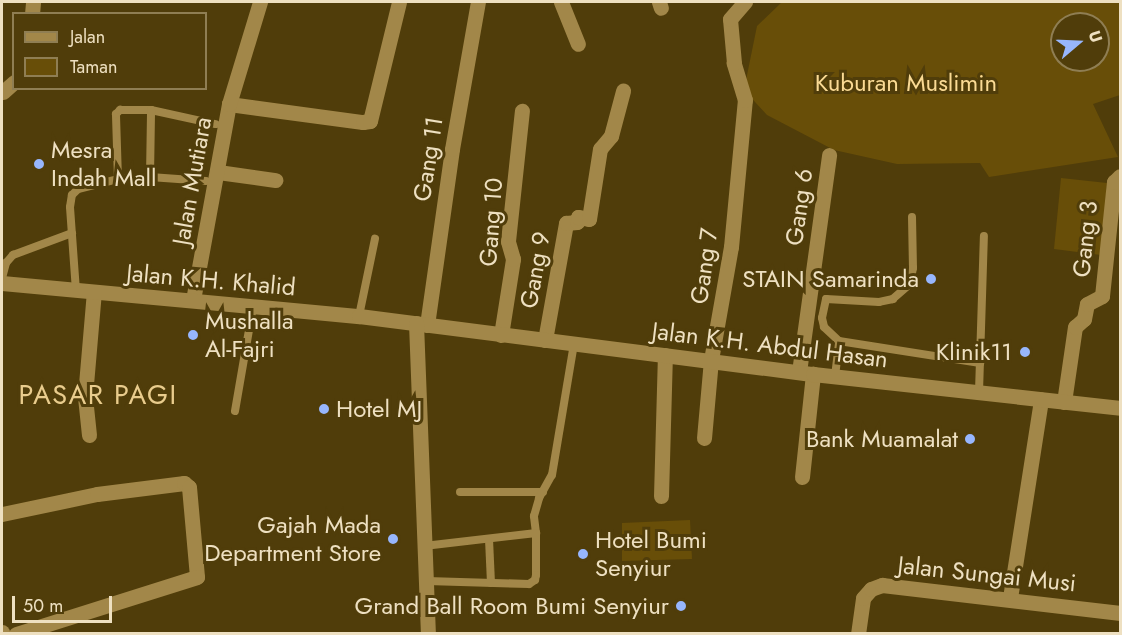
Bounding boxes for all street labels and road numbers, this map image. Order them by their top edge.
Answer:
street label: Jalan Mutiara [167,115,217,247]
street label: Gang 11 [407,115,449,203]
street label: Gang 6 [779,167,819,247]
street label: Gang 10 [474,177,508,267]
street label: Gang 3 [1067,199,1103,279]
street label: Gang 7 [684,226,724,306]
street label: Gang 9 [514,229,556,311]
street label: Jalan K.H. Khalid [125,258,297,302]
street label: Jalan K.H. Abdul Hasan [650,316,890,374]
street label: Jalan Sungai Musi [896,550,1078,598]

